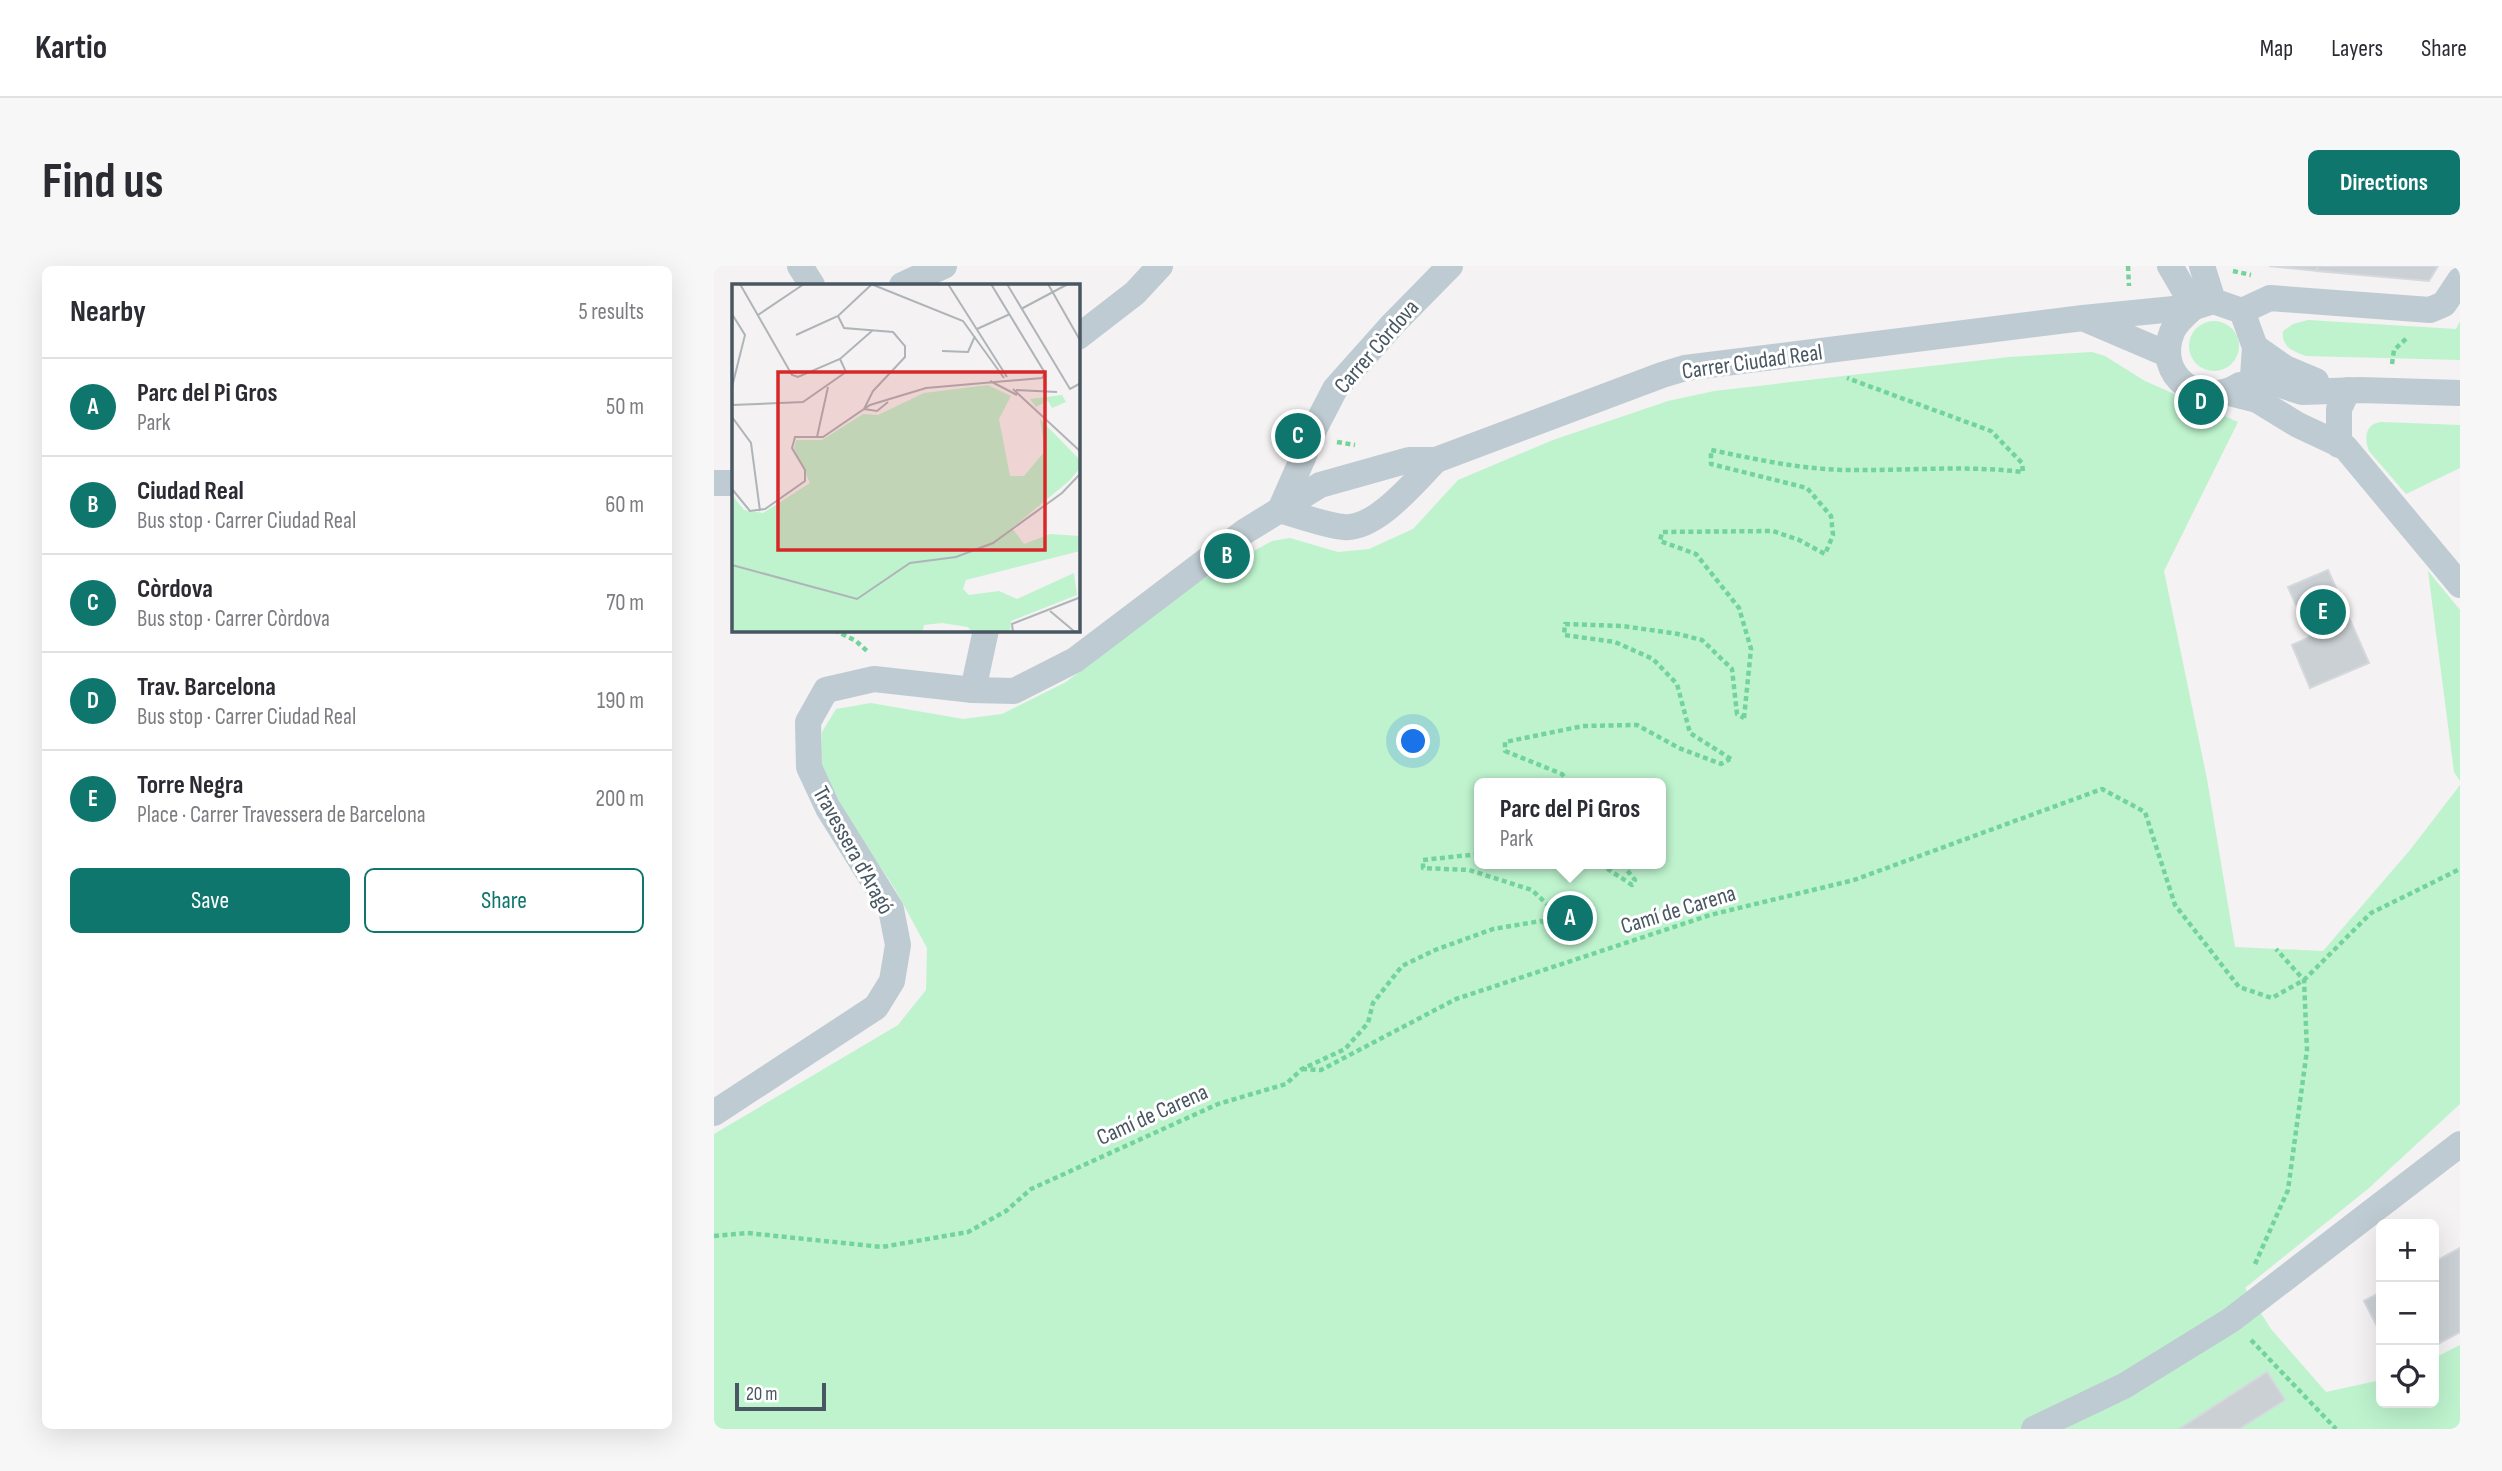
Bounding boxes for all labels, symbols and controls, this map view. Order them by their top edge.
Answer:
text: Kartio [35,28,107,68]
text: Map [2260,34,2293,63]
text: Layers [2331,34,2383,63]
text: Share [2421,34,2467,63]
button: Directions [2308,150,2460,215]
text: Find us [42,153,164,212]
inset map [732,284,1080,632]
text: Nearby [70,294,146,330]
street label: Carrer Còrdova [1328,294,1425,399]
text: 5 results [578,298,644,326]
street label: Carrer Ciudad Real [1680,338,1824,386]
pin: D [2178,376,2224,428]
text: Parc del Pi Gros [137,378,277,409]
text: A [88,393,98,421]
text: 50 m [606,393,644,421]
text: Park [137,409,171,437]
pin: C [1275,410,1321,462]
text: Ciudad Real [137,476,244,507]
text: B [88,491,98,519]
text: 60 m [605,491,644,519]
text: Bus stop · Carrer Ciudad Real [137,507,356,535]
pin: B [1204,530,1250,582]
text: Còrdova [137,574,213,605]
pin: E [2300,586,2346,638]
text: C [87,589,99,617]
text: 70 m [606,589,644,617]
text: Bus stop · Carrer Còrdova [137,605,330,633]
text: Trav. Barcelona [137,672,276,703]
text: D [87,687,99,715]
text: 190 m [597,687,644,715]
text: Bus stop · Carrer Ciudad Real [137,703,356,731]
your location [1396,724,1430,758]
text: Torre Negra [137,770,243,801]
popup [1474,778,1666,869]
street label: Travessera d'Aragó [806,782,900,919]
text: E [88,785,98,813]
text: 200 m [596,785,644,813]
text: Parc del Pi Gros [1500,794,1640,825]
text: Place · Carrer Travessera de Barcelona [137,801,426,829]
text: Park [1500,825,1533,853]
button: Save [70,868,350,933]
button: Share [364,868,644,933]
street label: Camí de Carena [1617,879,1739,941]
pin: A [1547,892,1593,944]
street label: Camí de Carena [1093,1078,1212,1152]
map controls [2376,1219,2439,1408]
button: + [2376,1219,2439,1282]
button: − [2376,1282,2439,1345]
button: locate [2376,1345,2439,1408]
scale bar [735,1380,826,1412]
text: 20 m [746,1383,778,1406]

